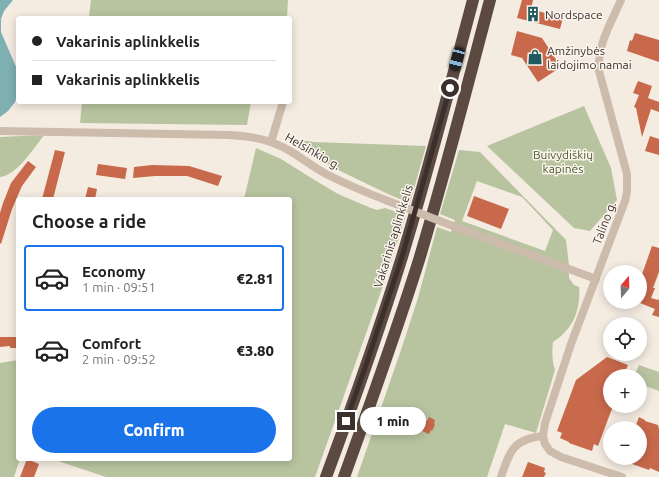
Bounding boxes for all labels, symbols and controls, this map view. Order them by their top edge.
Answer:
building icon: Nordspace [524,5,542,23]
place label: Nordspace [545,8,603,21]
text: Vakarinis aplinkkelis [56,33,200,50]
place label: Amžinybės laidojimo namai [547,44,632,71]
car [448,46,466,72]
shop icon: Amžinybės laidojimo namai [526,48,544,66]
text: Vakarinis aplinkkelis [56,71,200,88]
route start [441,79,459,97]
street label: Helsinkio g. [283,130,343,172]
park label: Buivydiškių kapinės [533,148,593,175]
street label: Vakarinis aplinkkelis [371,183,415,289]
street label: Talino g. [590,200,618,246]
text: Choose a ride [32,211,146,231]
icon: car [34,260,70,296]
text: Economy [82,263,146,280]
north arrow [603,265,647,309]
map controls [603,265,647,465]
text: €2.81 [236,270,274,287]
text: 1 min · 09:51 [82,280,156,294]
button: locate [603,317,647,361]
icon: car [34,332,70,368]
text: Comfort [82,335,141,352]
text: €3.80 [236,342,274,359]
text: 2 min · 09:52 [82,352,156,366]
button: + [603,369,647,413]
button: Confirm [32,407,276,453]
callout: 1 min [360,407,426,435]
route end [337,412,355,430]
text: 1 min [376,414,410,428]
button: − [603,421,647,465]

